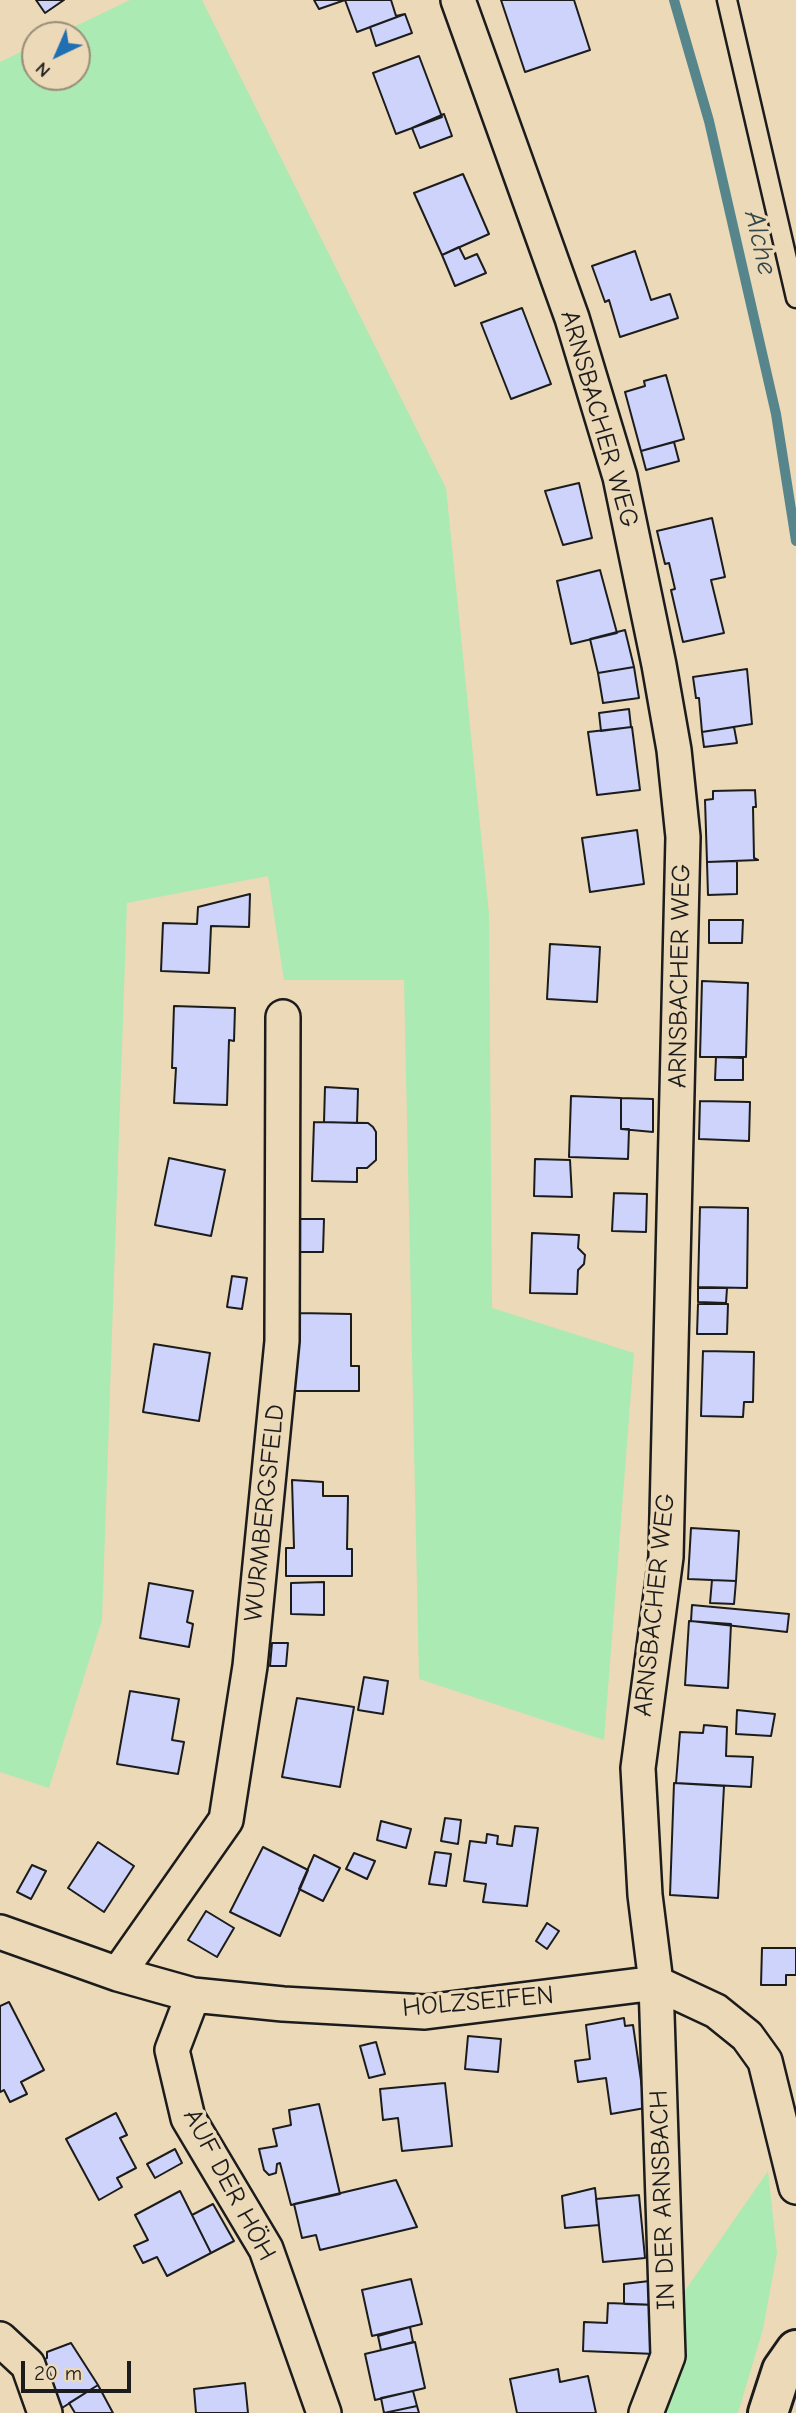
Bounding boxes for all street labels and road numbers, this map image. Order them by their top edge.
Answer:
street label: ARNSBACHER WEG [553,307,645,531]
street label: ARNSBACHER WEG [662,864,698,1088]
street label: WURMBERGSFELD [238,1403,292,1623]
street label: ARNSBACHER WEG [628,1492,682,1718]
street label: HOLZSEIFEN [401,1980,555,2024]
street label: IN DER ARNSBACH [644,2089,682,2311]
street label: AUF DER HÖH [176,2104,282,2266]

